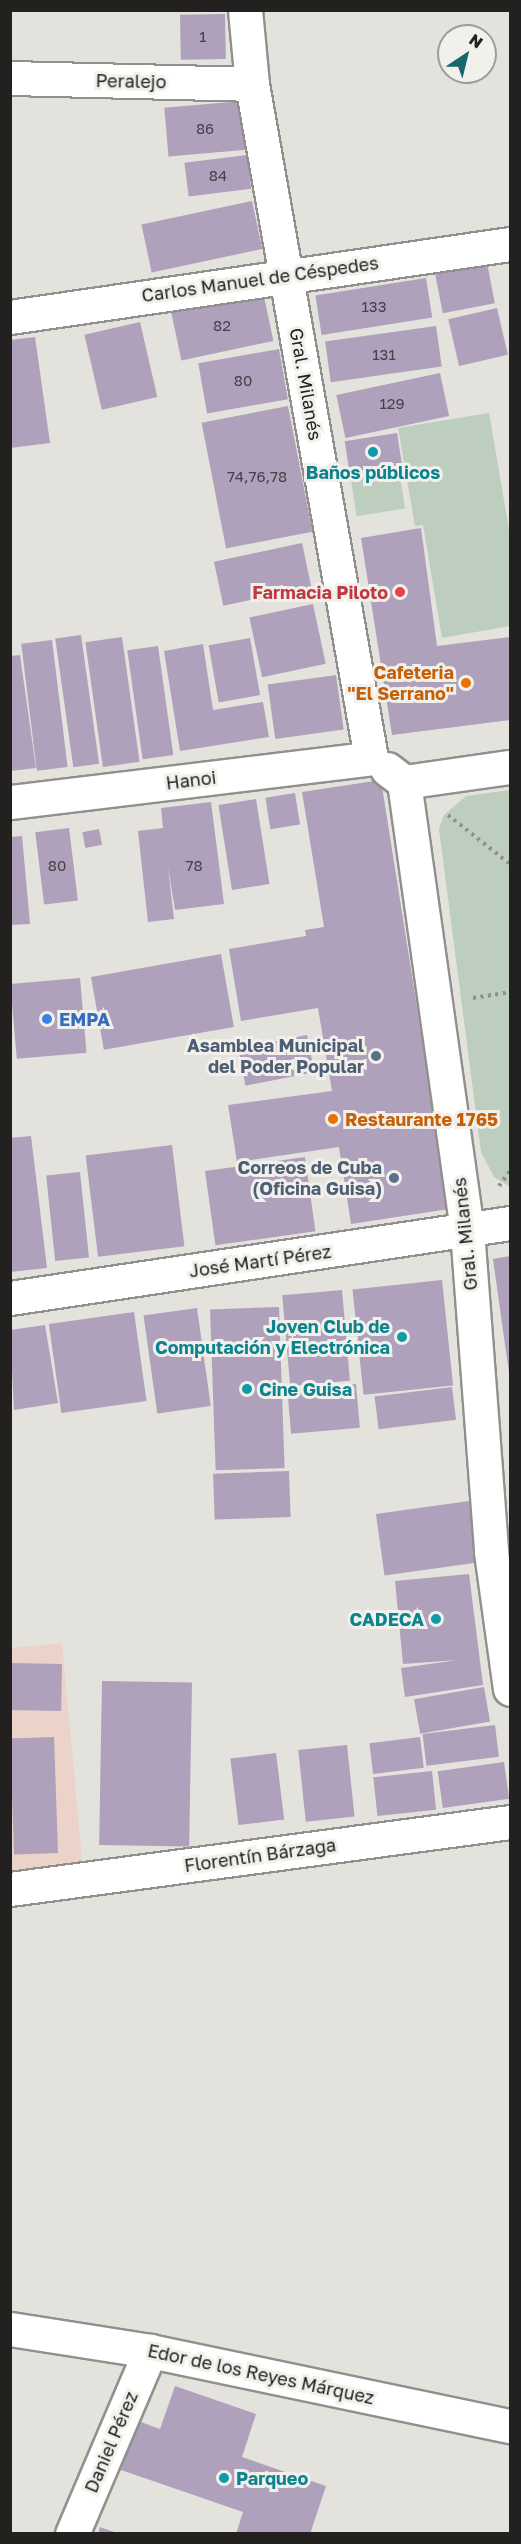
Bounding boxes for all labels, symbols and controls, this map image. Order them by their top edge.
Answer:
north arrow [437,24,497,84]
house number: 1 [199,28,207,46]
text: N [465,29,487,53]
street label: Peralejo [95,70,167,92]
house number: 86 [196,120,214,138]
house number: 84 [209,167,227,185]
street label: Carlos Manuel de Céspedes [140,252,380,306]
house number: 133 [362,298,386,316]
house number: 82 [213,317,231,335]
street label: Gral. Milanés [286,326,326,442]
house number: 131 [372,346,396,364]
house number: 80 [234,372,252,390]
house number: 129 [379,395,405,413]
marker: Baños públicos [366,445,380,459]
place label: Baños públicos [306,461,440,483]
house number: 74,76,78 [227,468,287,486]
place label: Farmacia Piloto [252,581,388,603]
marker: Farmacia Piloto [393,585,407,599]
place label: Cafeteria "El Serrano" [347,662,454,704]
marker: Cafeteria "El Serrano" [459,676,473,690]
street label: Hanoi [165,766,217,794]
house number: 80 [48,857,66,875]
house number: 78 [185,857,203,875]
place label: EMPA [59,1008,110,1030]
marker: EMPA [40,1012,54,1026]
place label: Asamblea Municipal del Poder Popular [187,1035,364,1078]
marker: Asamblea Municipal del Poder Popular [369,1049,383,1063]
place label: Restaurante 1765 [345,1108,498,1130]
marker: Restaurante 1765 [326,1112,340,1126]
place label: Correos de Cuba (Oficina Guisa) [237,1157,382,1200]
marker: Correos de Cuba (Oficina Guisa) [387,1171,401,1185]
street label: Gral. Milanés [448,1176,482,1292]
street label: José Martí Pérez [188,1240,332,1282]
place label: Joven Club de Computación y Electrónica [155,1316,390,1358]
marker: Joven Club de Computación y Electrónica [395,1330,409,1344]
place label: Cine Guisa [259,1378,352,1400]
marker: Cine Guisa [240,1382,254,1396]
place label: CADECA [350,1608,424,1630]
marker: CADECA [429,1612,443,1626]
street label: Florentín Bárzaga [183,1834,337,1876]
street label: Edor de los Reyes Márquez [146,2339,376,2409]
street label: Daniel Pérez [80,2388,142,2496]
place label: Parqueo [236,2467,308,2489]
marker: Parqueo [217,2471,231,2485]

